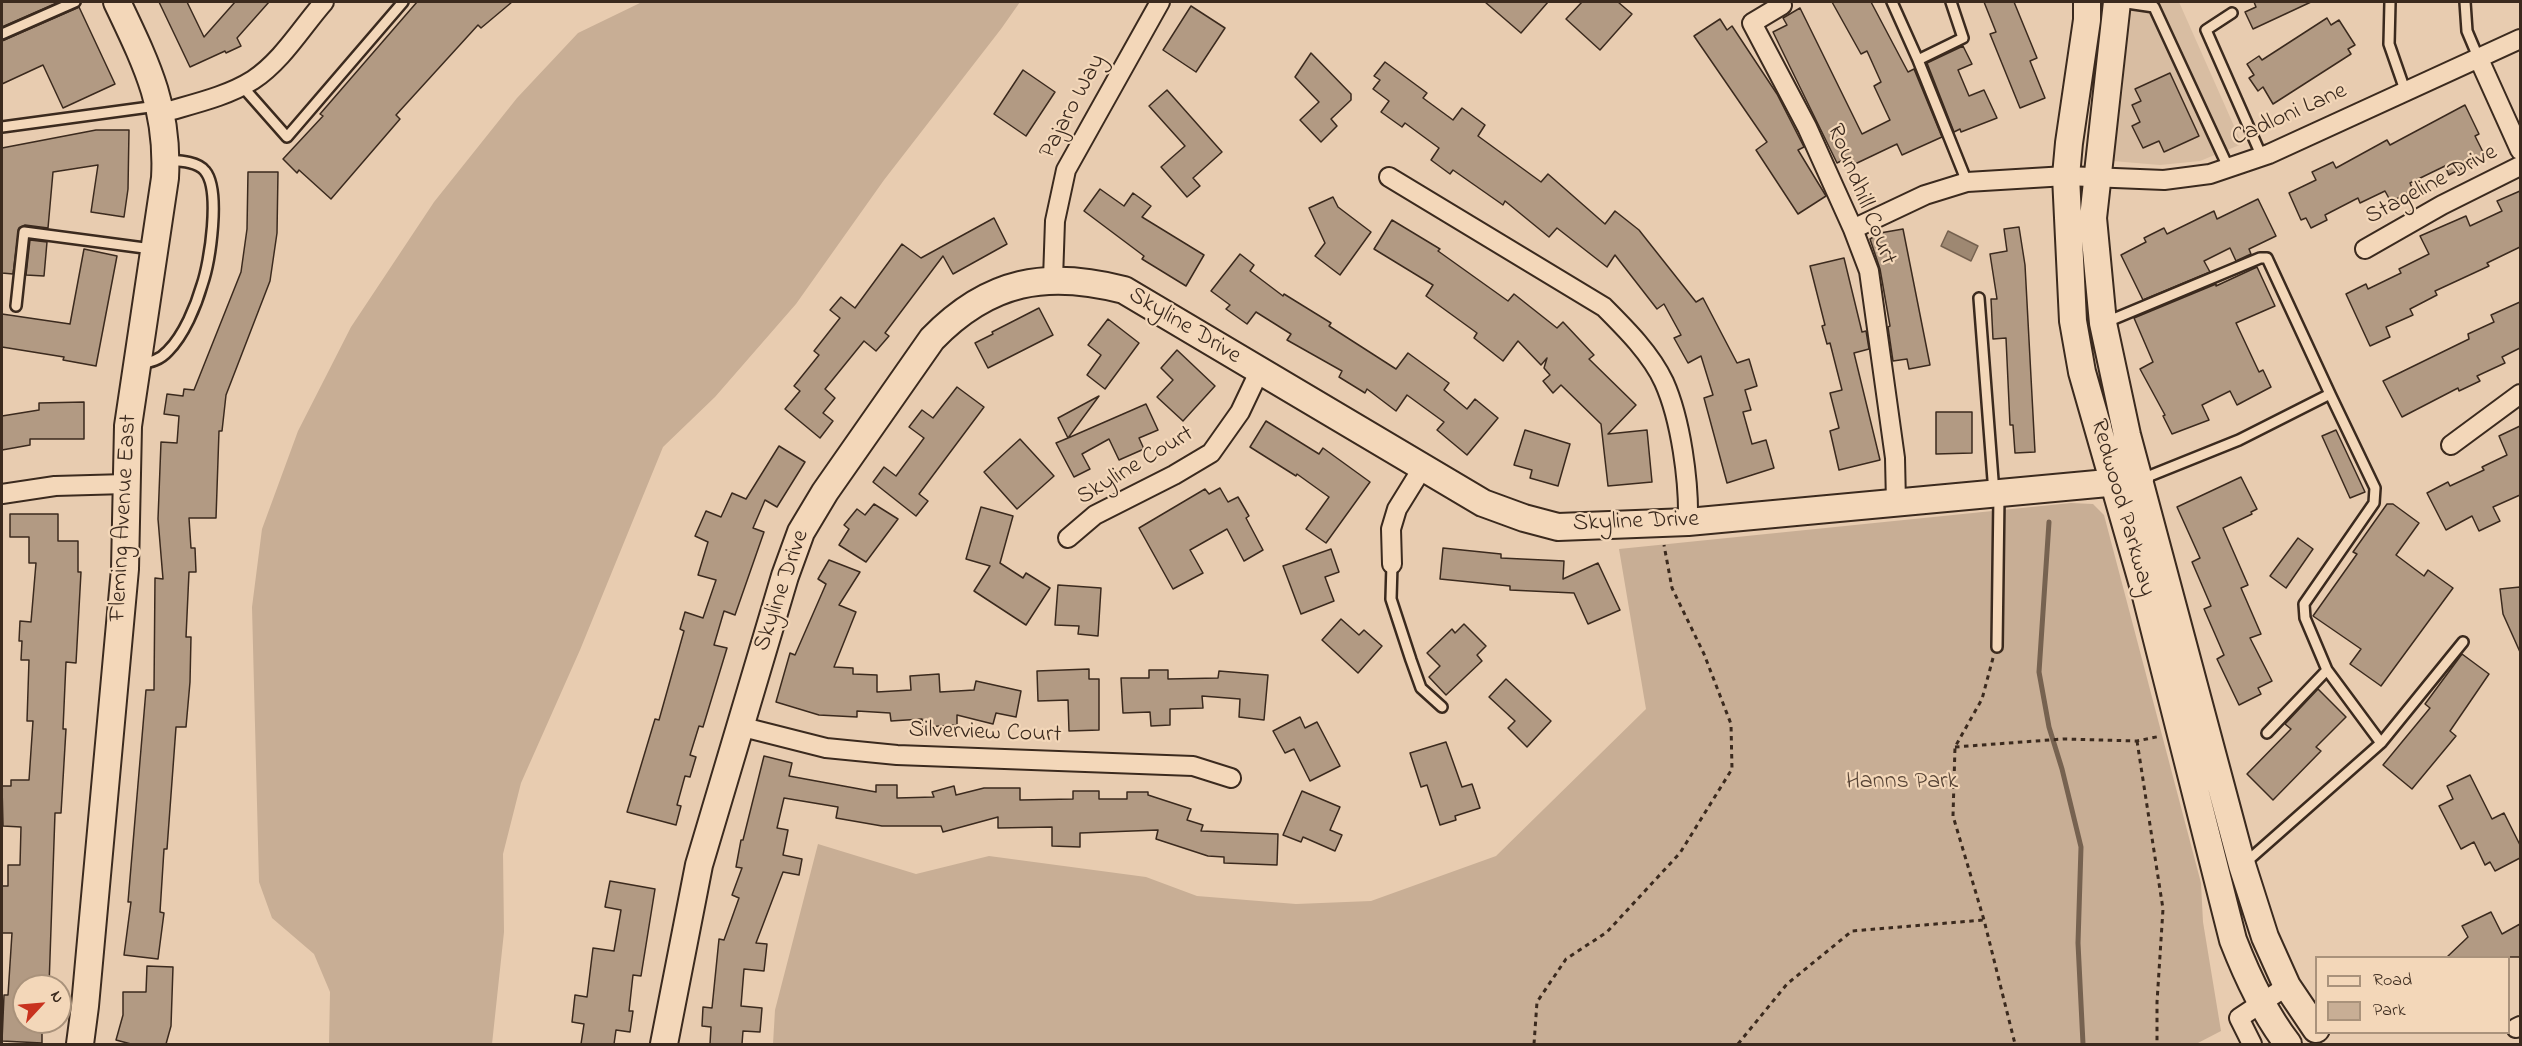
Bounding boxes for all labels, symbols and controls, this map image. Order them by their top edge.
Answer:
street label: Pajaro Way [1035,50,1113,164]
street label: Cadloni Lane [2228,78,2352,154]
street label: Roundhill Court [1819,120,1901,270]
street label: Stageline Drive [2361,139,2503,233]
street label: Skyline Drive [1122,282,1246,372]
street label: Fleming Avenue East [105,414,145,622]
street label: Redwood Parkway [2082,416,2160,600]
street label: Skyline Court [1072,421,1200,513]
street label: Skyline Drive [1572,506,1700,540]
street label: Skyline Drive [749,527,817,655]
street label: Silverview Court [908,717,1062,751]
park label: Hanns Park [1846,769,1958,797]
legend [2315,956,2510,1034]
text: Road [2373,968,2412,994]
north arrow [12,974,72,1034]
text: N [43,987,70,1007]
text: Park [2373,998,2406,1024]

